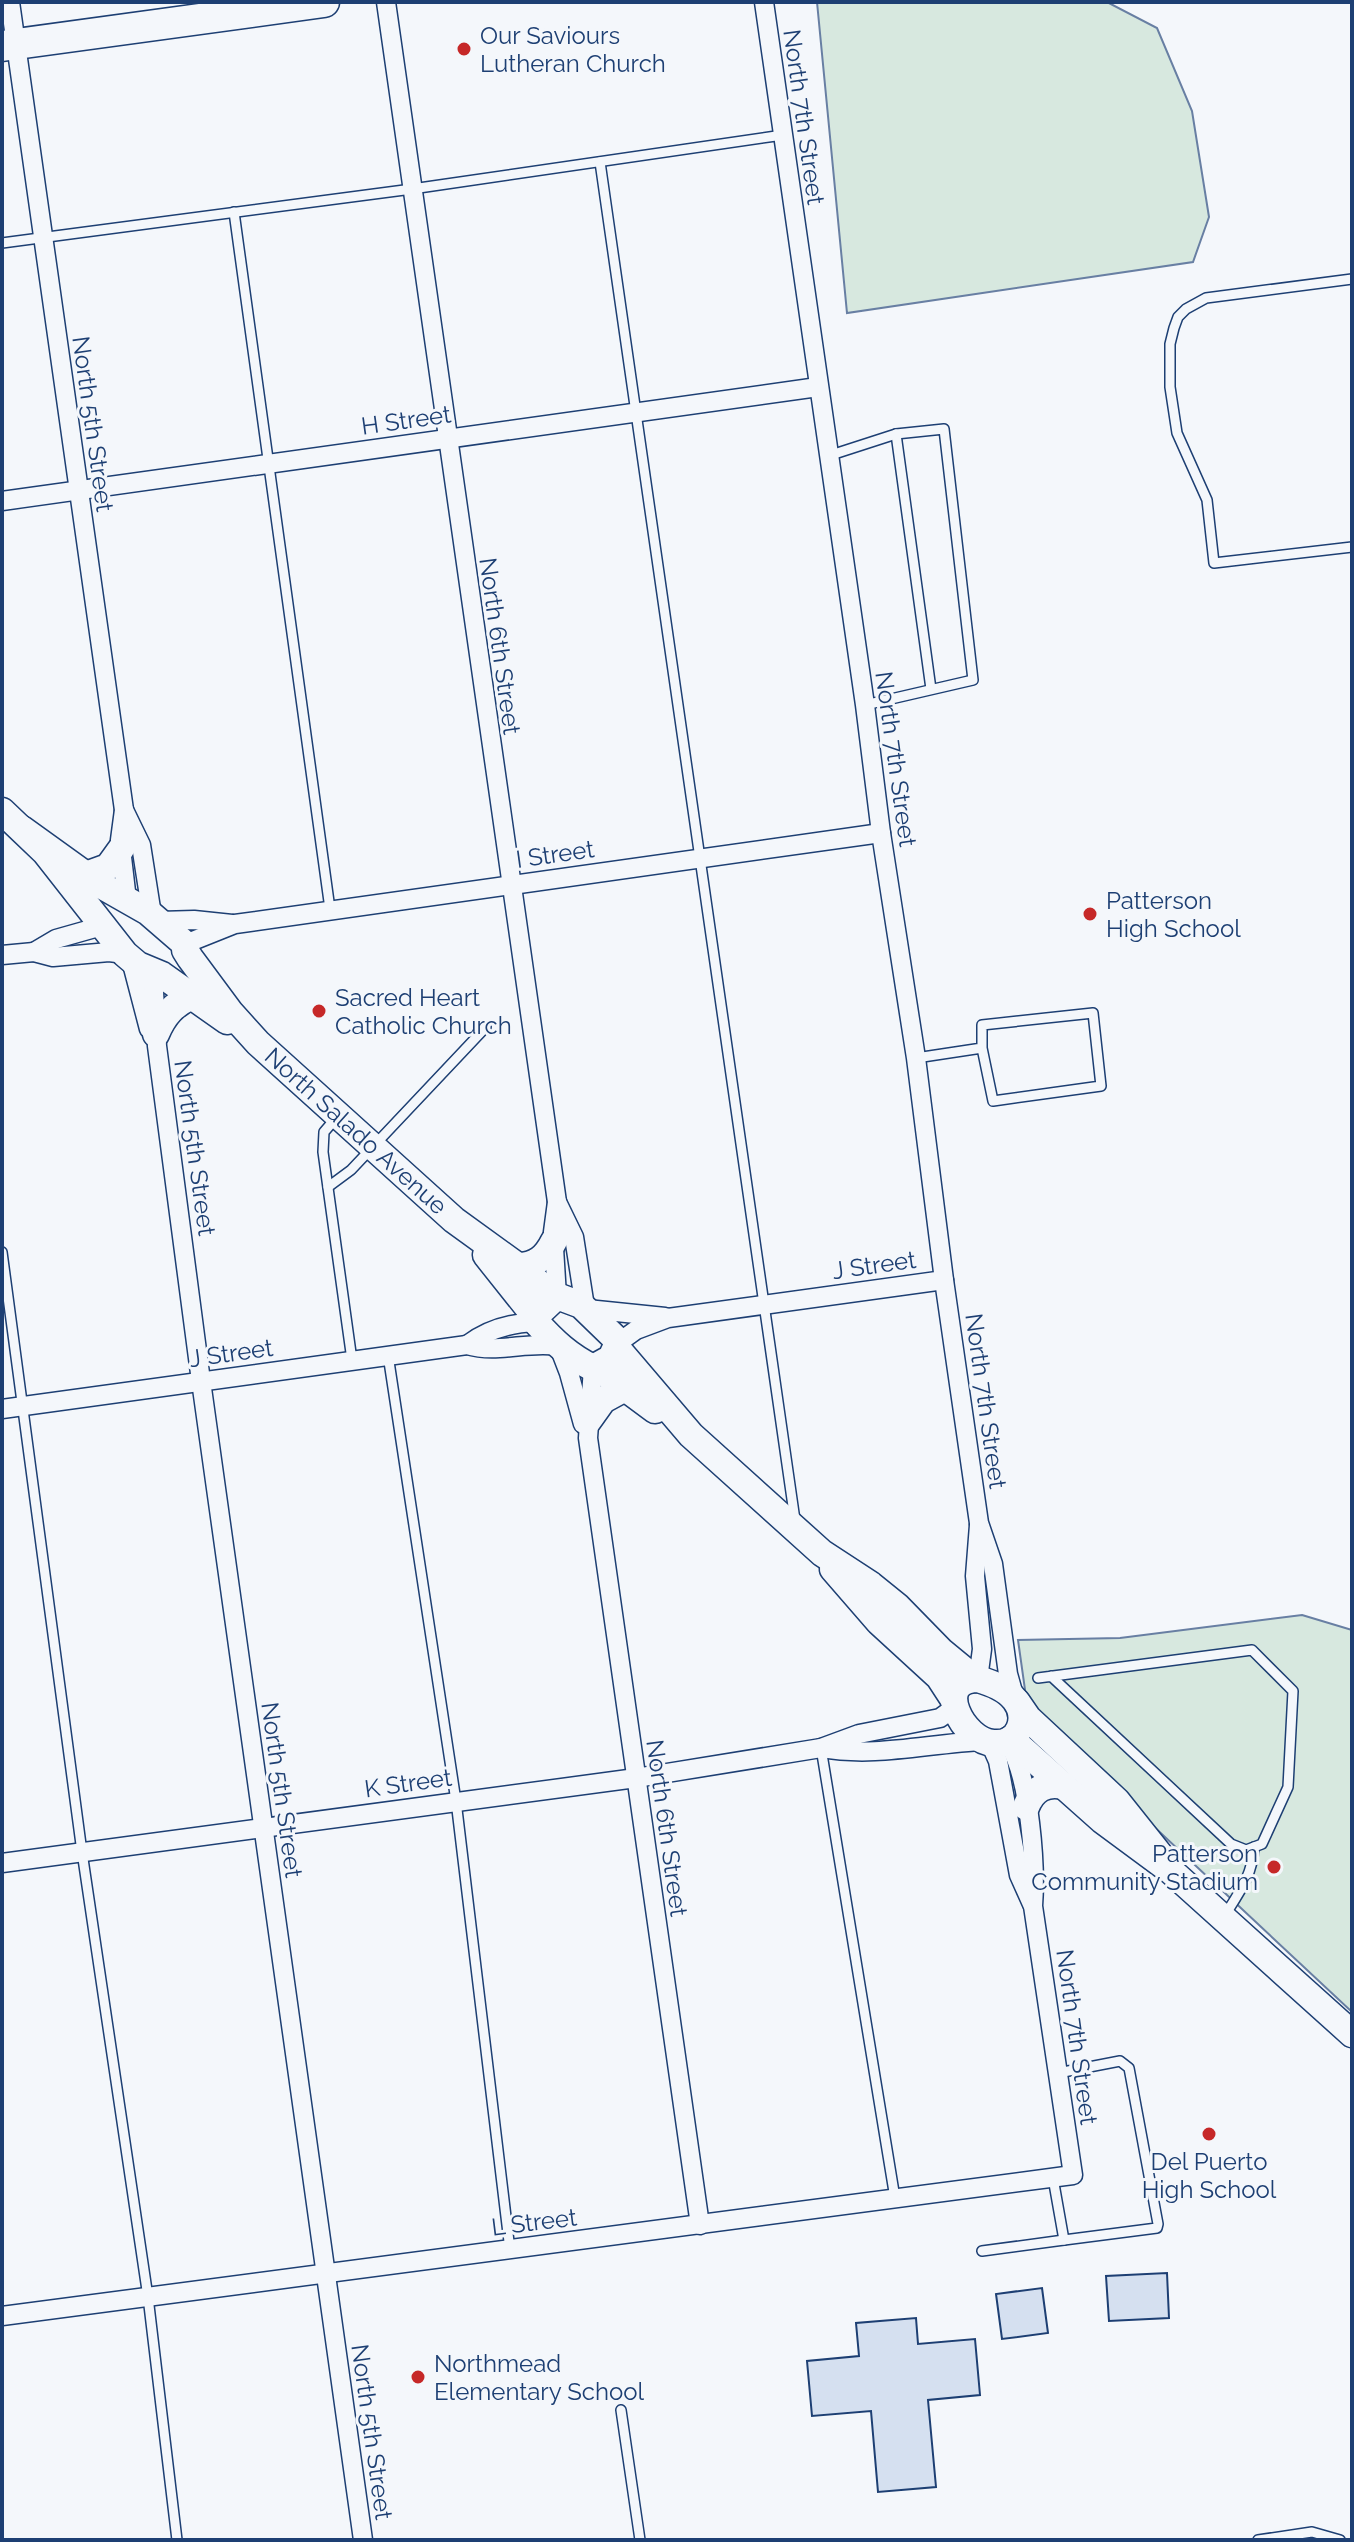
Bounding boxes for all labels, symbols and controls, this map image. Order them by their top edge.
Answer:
place label: Our Saviours Lutheran Church [480,21,666,78]
street label: North 7th Street [777,27,831,207]
marker: Our Saviours Lutheran Church [455,40,473,58]
street label: North 5th Street [66,334,120,514]
street label: H Street [359,399,453,441]
street label: North 6th Street [473,556,527,736]
street label: North 7th Street [869,669,923,849]
street label: I Street [514,834,596,874]
place label: Patterson High School [1106,886,1241,943]
marker: Patterson High School [1081,905,1099,923]
place label: Sacred Heart Catholic Church [335,983,512,1040]
marker: Sacred Heart Catholic Church [310,1002,328,1020]
street label: North Salado Avenue [259,1042,453,1220]
street label: North 5th Street [168,1058,222,1238]
street label: J Street [830,1245,918,1285]
street label: North 7th Street [959,1311,1013,1491]
street label: J Street [187,1333,275,1373]
street label: North 5th Street [255,1700,309,1880]
street label: North 6th Street [640,1738,694,1918]
street label: K Street [363,1763,453,1803]
place label: Patterson Community Stadium [1031,1839,1258,1896]
marker: Patterson Community Stadium [1265,1858,1283,1876]
street label: North 7th Street [1050,1947,1104,2127]
marker: Del Puerto High School [1200,2125,1218,2143]
place label: Del Puerto High School [1142,2147,1277,2204]
street label: L Street [490,2202,578,2242]
street label: North 5th Street [345,2342,399,2522]
place label: Northmead Elementary School [434,2349,645,2406]
marker: Northmead Elementary School [409,2368,427,2386]

